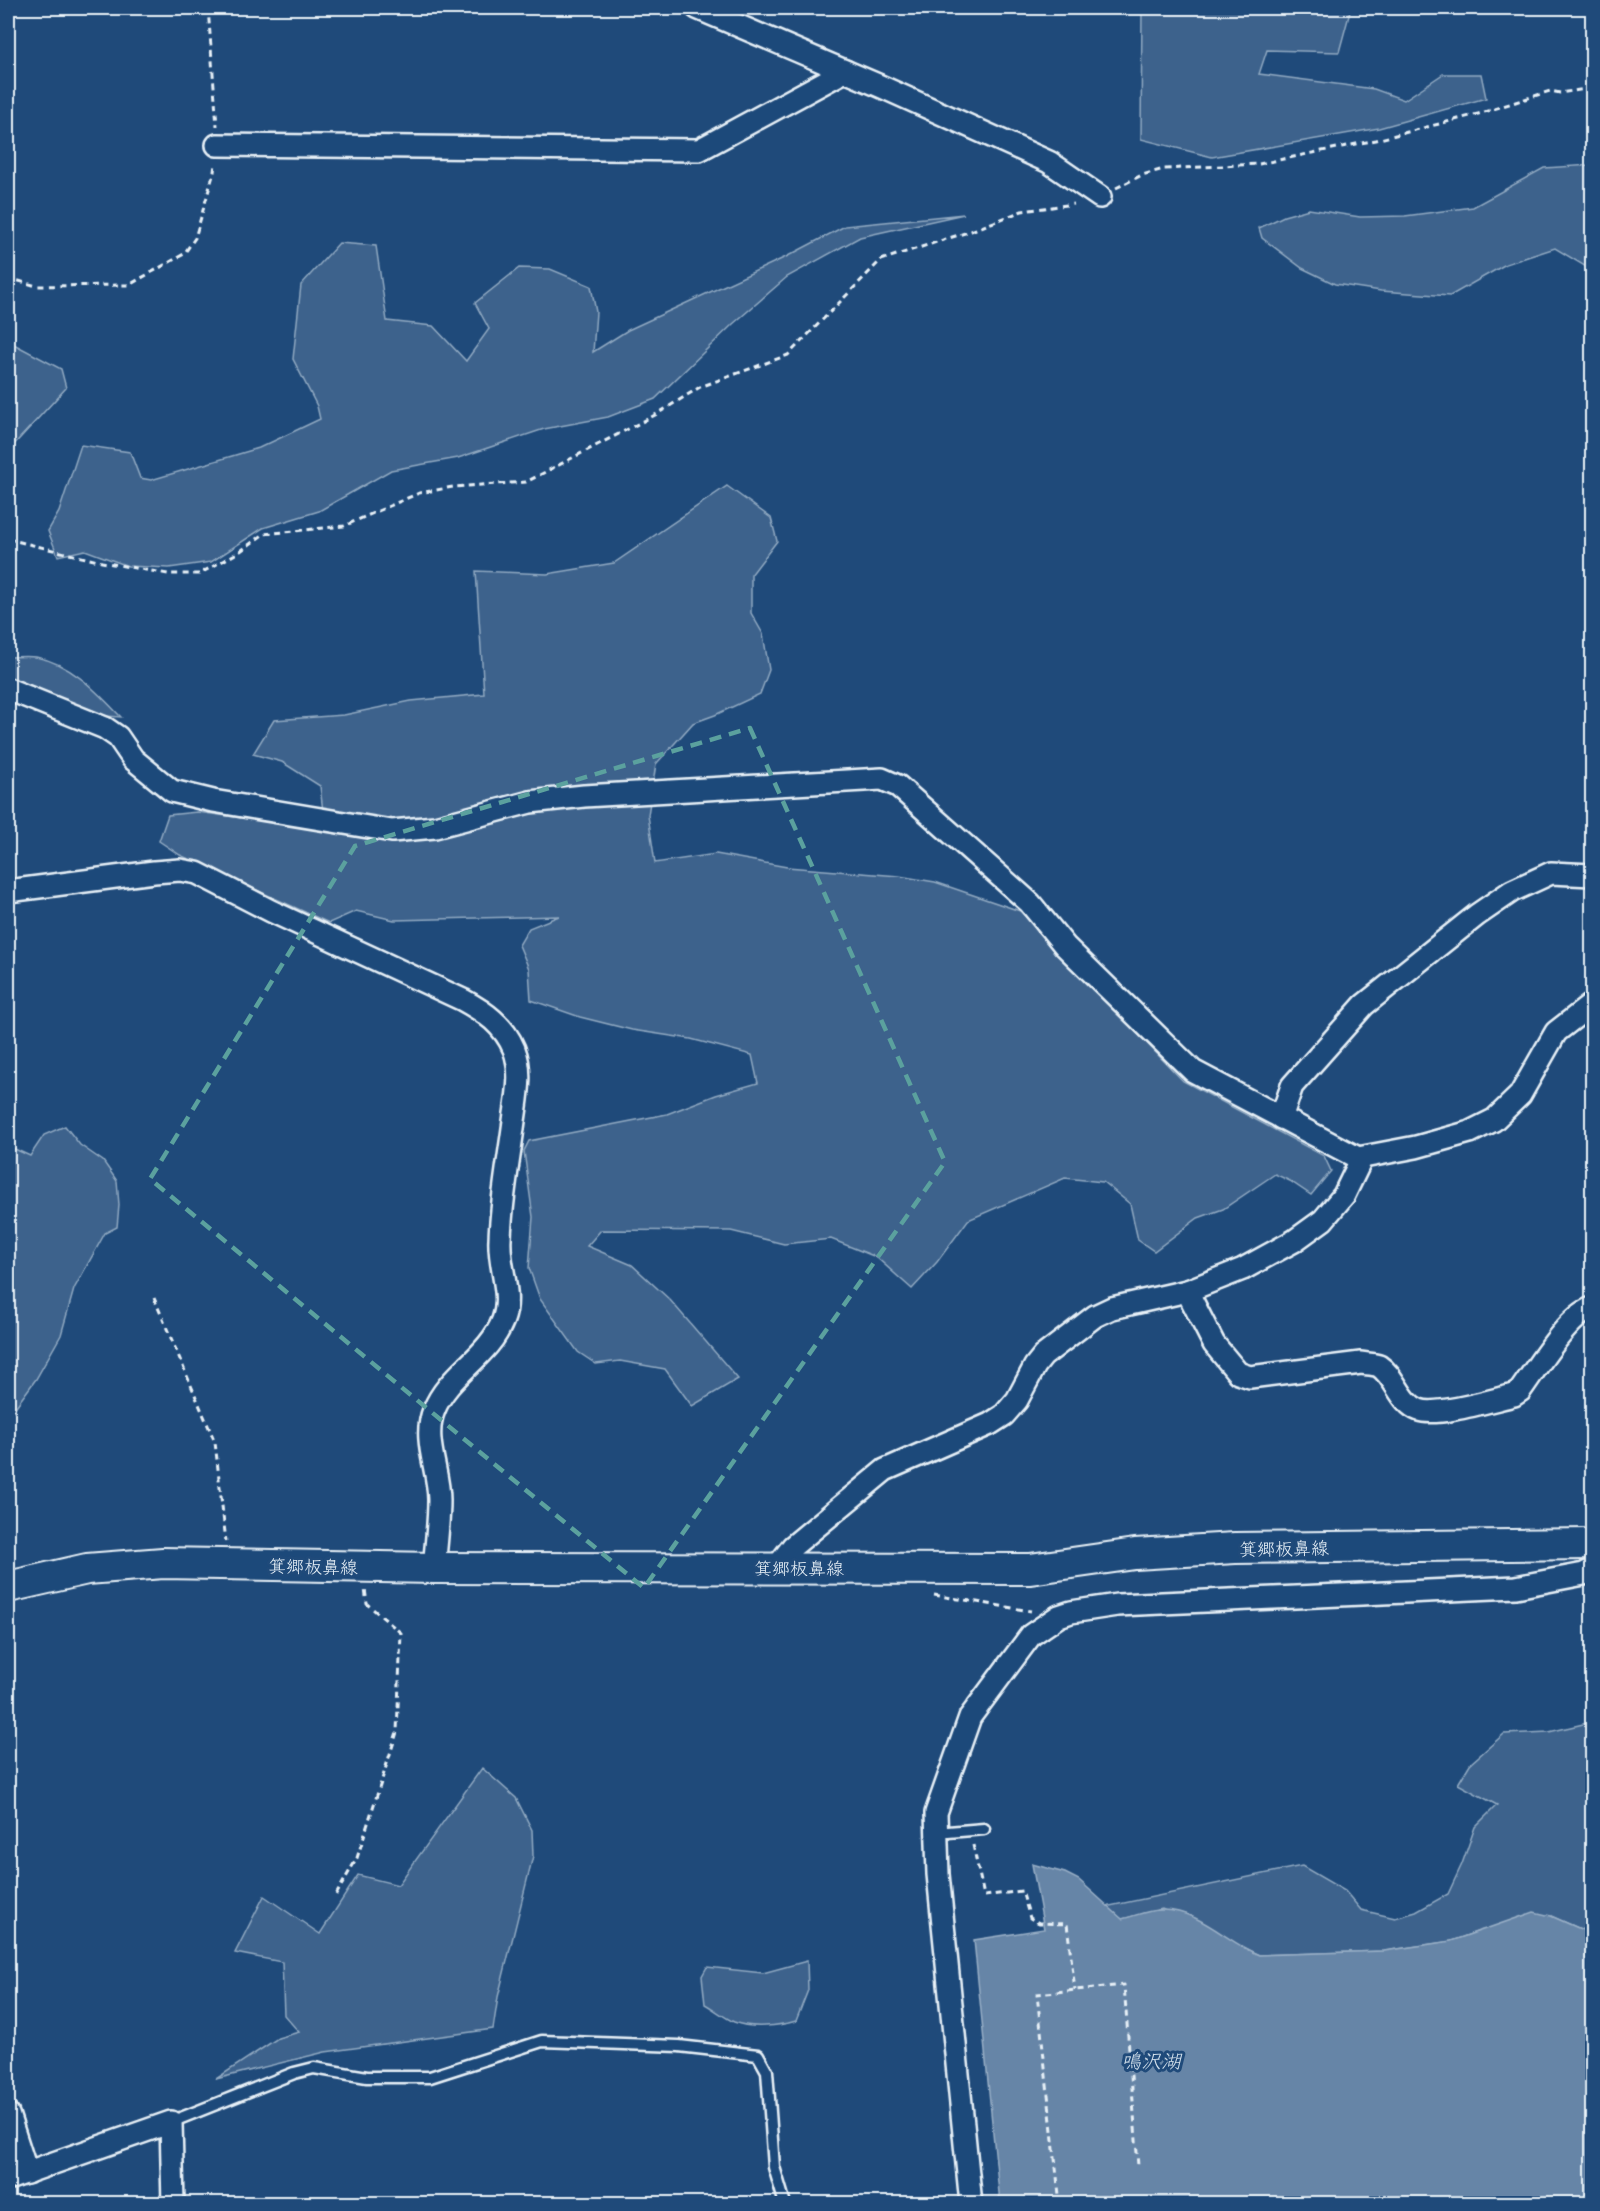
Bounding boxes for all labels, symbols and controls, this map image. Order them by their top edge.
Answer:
street label: 箕郷板鼻線 [1239,1535,1329,1561]
street label: 箕郷板鼻線 [268,1553,358,1579]
street label: 箕郷板鼻線 [754,1556,844,1580]
water label: 鳴沢湖 [1121,2047,1183,2073]

